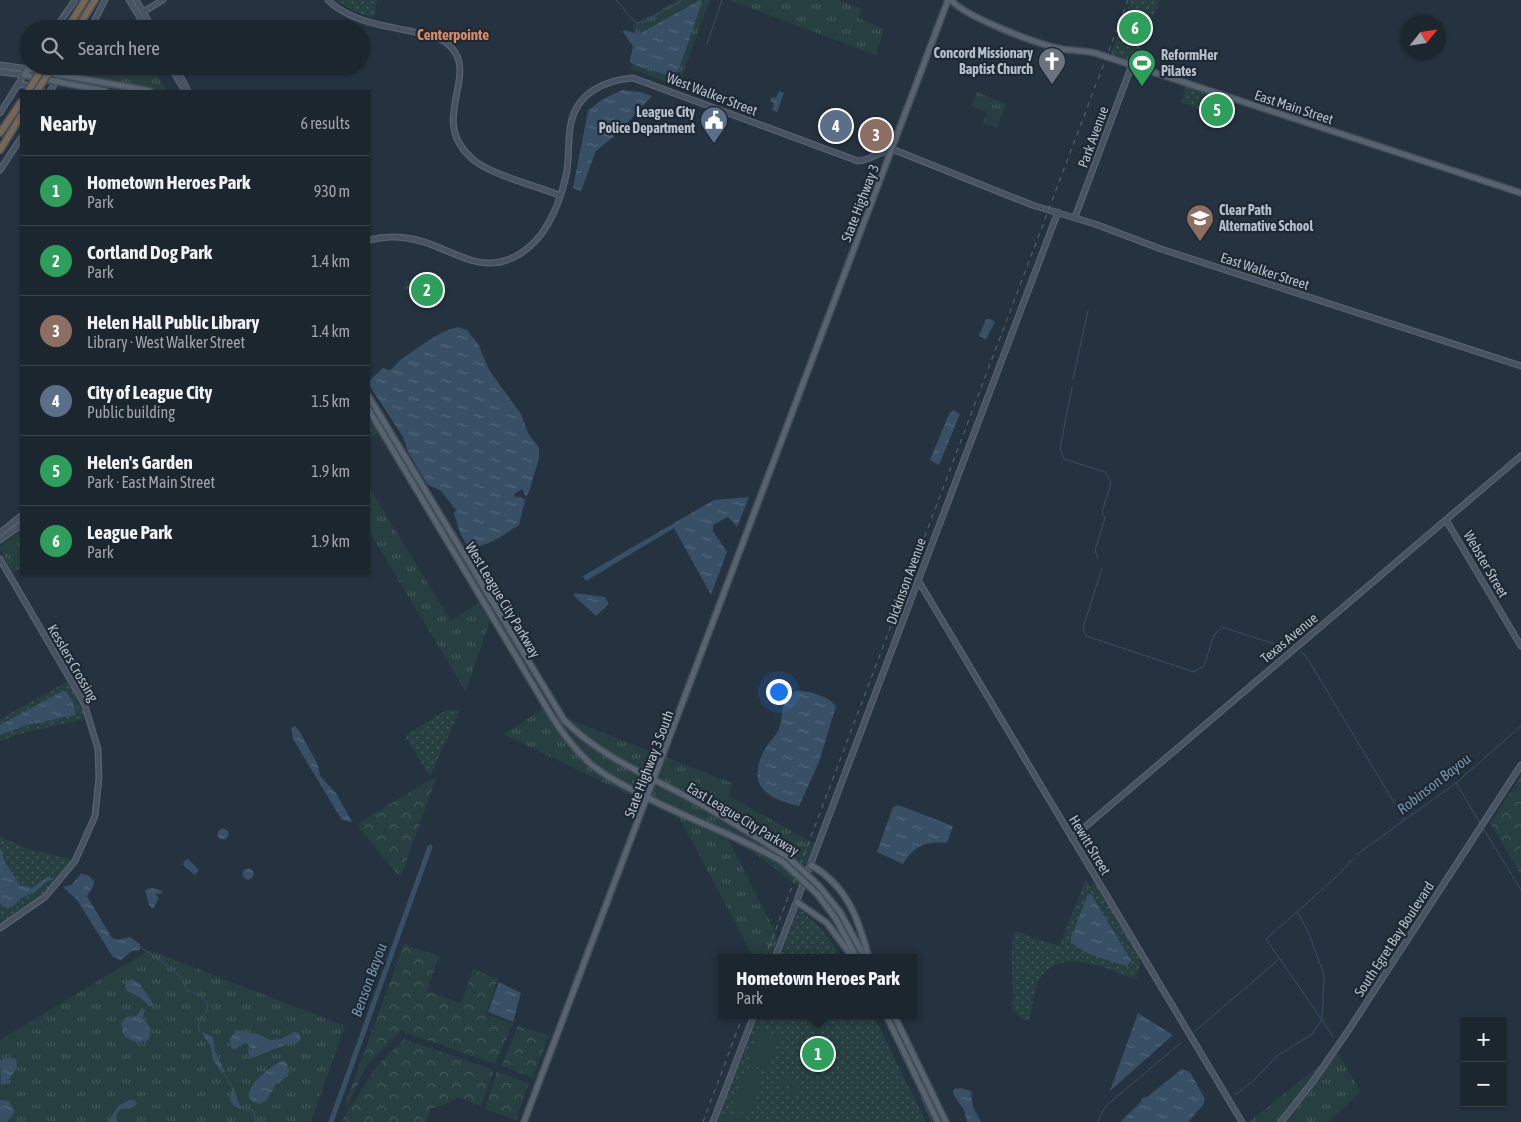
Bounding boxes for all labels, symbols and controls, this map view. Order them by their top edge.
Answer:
pin: 6 [1119,9,1151,47]
north arrow [1401,15,1446,60]
search box [20,20,370,75]
district label: Centerpointe [417,26,489,43]
icon: search [38,34,66,62]
text: Search here [78,37,160,59]
place label: Concord Missionary Baptist Church [933,45,1033,77]
church icon: Concord Missionary Baptist Church [1037,46,1067,85]
place label: ReformHer Pilates [1161,47,1218,79]
sports icon: ReformHer Pilates [1127,48,1157,87]
street label: West Walker Street [664,69,760,119]
street label: East Main Street [1253,87,1335,127]
pin: 5 [1201,91,1233,129]
place label: League City Police Department [599,104,695,136]
street label: Park Avenue [1075,104,1111,170]
public building icon: League City Police Department [699,105,729,144]
pin: 4 [820,107,852,145]
text: Nearby [40,111,96,135]
text: 6 results [300,114,350,132]
pin: 3 [860,116,892,154]
street label: State Highway 3 [838,162,882,244]
text: Hometown Heroes Park [87,171,250,193]
text: 1 [52,182,60,200]
text: 930 m [314,182,350,200]
text: Park [87,193,114,211]
place label: Clear Path Alternative School [1218,202,1313,234]
school or university icon: Clear Path Alternative School [1185,203,1215,242]
text: Cortland Dog Park [87,241,212,263]
street label: East Walker Street [1219,249,1311,293]
text: 2 [52,252,60,270]
text: 1.4 km [311,252,350,270]
text: Park [87,263,114,281]
pin: 2 [411,271,443,309]
text: Helen Hall Public Library [87,311,259,333]
text: 3 [52,322,60,340]
text: 1.4 km [311,322,350,340]
text: Library · West Walker Street [87,333,245,351]
text: City of League City [87,381,212,403]
text: 4 [52,392,60,410]
text: 1.5 km [311,392,350,410]
text: Public building [87,403,175,421]
text: Helen's Garden [87,451,193,473]
text: 5 [52,462,60,480]
text: 1.9 km [311,462,350,480]
text: Park · East Main Street [87,473,215,491]
text: League Park [87,521,172,543]
street label: Webster Street [1460,528,1512,600]
text: 6 [52,532,60,550]
text: 1.9 km [311,532,350,550]
street label: Dickinson Avenue [883,536,929,626]
street label: West League City Parkway [462,540,544,661]
text: Park [87,543,114,561]
street label: Texas Avenue [1257,610,1321,666]
street label: Kesslers Crossing [44,621,102,705]
your location [766,679,792,705]
street label: State Highway 3 South [621,708,677,820]
water label: Robinson Bayou [1394,750,1474,818]
street label: East League City Parkway [684,779,802,859]
street label: Hewitt Street [1066,812,1114,878]
street label: South Egret Bay Boulevard [1351,878,1437,1000]
water label: Benson Bayou [347,941,390,1019]
popup [719,954,917,1019]
text: Hometown Heroes Park [736,967,900,989]
text: Park [736,989,763,1007]
map controls [1461,1017,1506,1107]
button: + [1461,1017,1506,1062]
pin: 1 [802,1035,834,1073]
button: − [1461,1062,1506,1107]

